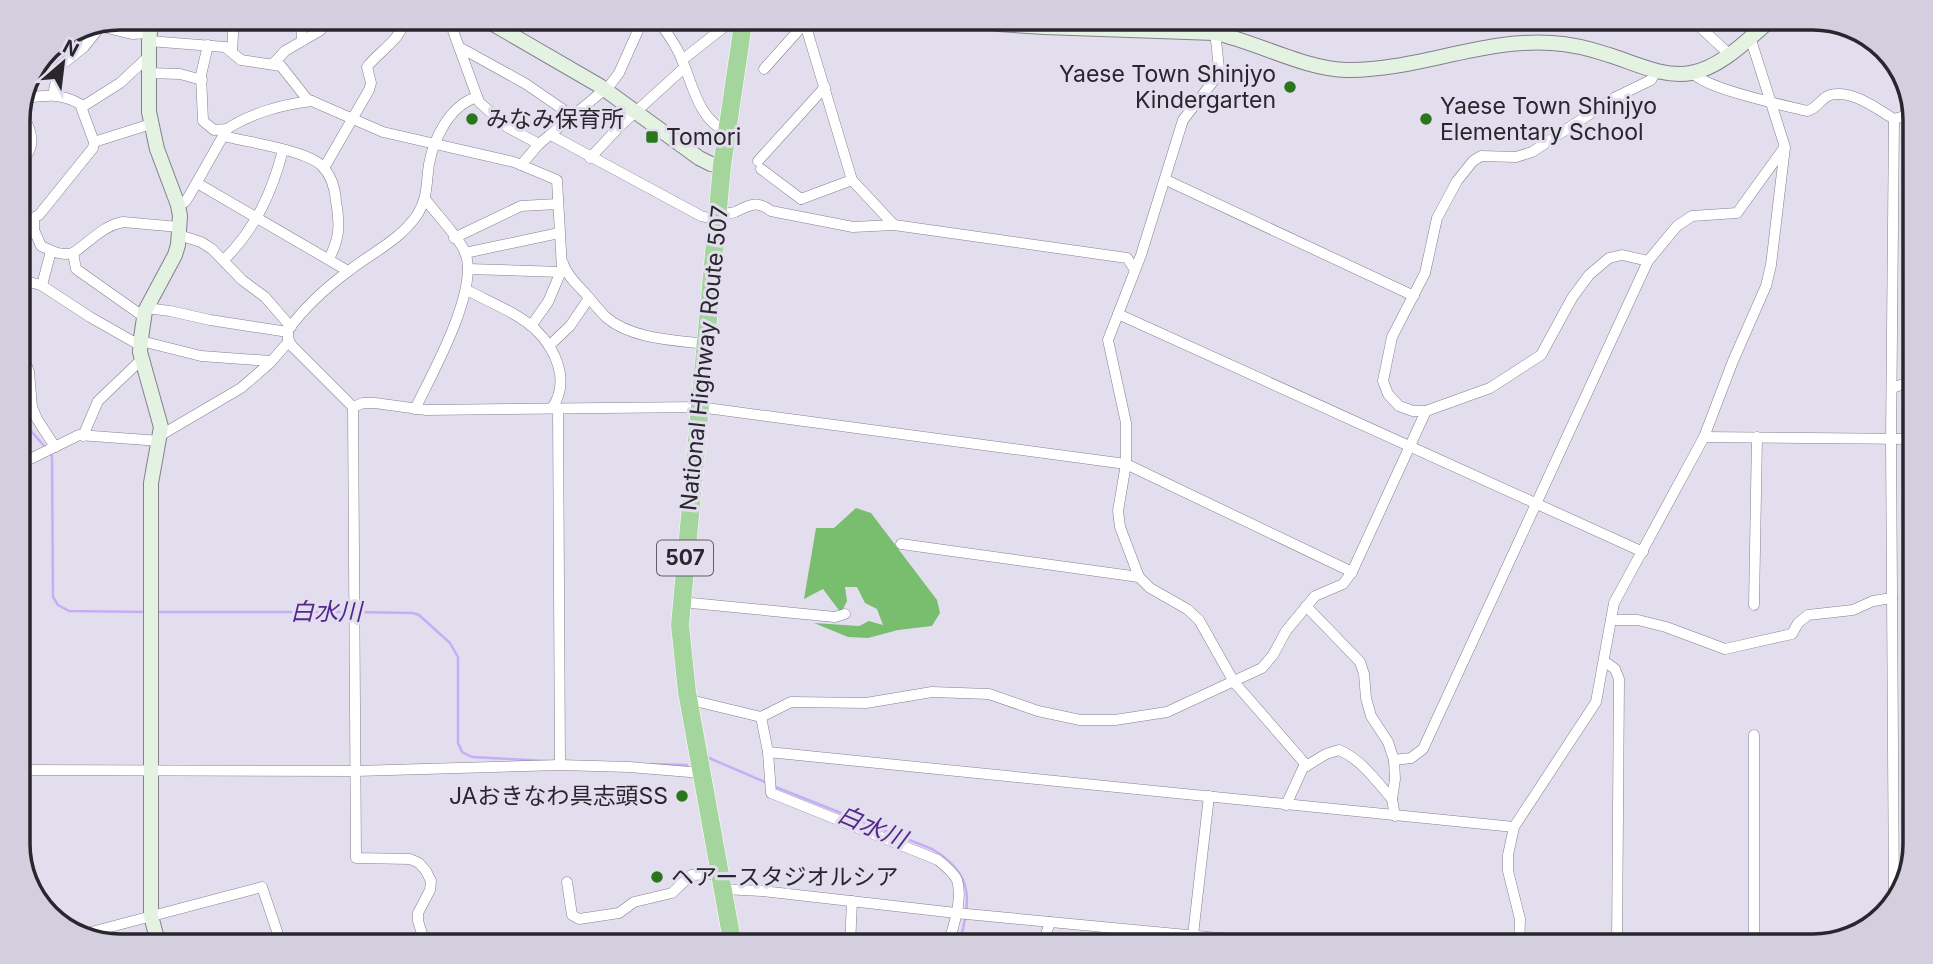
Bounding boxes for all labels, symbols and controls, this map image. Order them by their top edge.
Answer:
north arrow [28,28,98,98]
text: N [59,35,83,62]
place label: Yaese Town Shinjyo Kindergarten [1059,60,1276,114]
marker: Yaese Town Shinjyo Kindergarten [1282,79,1298,95]
place label: Yaese Town Shinjyo Elementary School [1440,92,1657,146]
place label: みなみ保育所 [486,105,624,133]
marker: みなみ保育所 [464,111,480,127]
marker: Yaese Town Shinjyo Elementary School [1418,111,1434,127]
place label: Tomori [666,123,741,151]
marker: Tomori [644,129,660,145]
street label: National Highway Route 507 [674,204,734,512]
road number: 507 [657,540,713,576]
water label: 白水川 [290,597,365,626]
place label: JAおきなわ具志頭SS [449,782,668,810]
marker: JAおきなわ具志頭SS [674,788,690,804]
water label: 白水川 [833,799,914,855]
place label: ヘアースタジオルシア [671,863,898,891]
marker: ヘアースタジオルシア [649,869,665,885]

